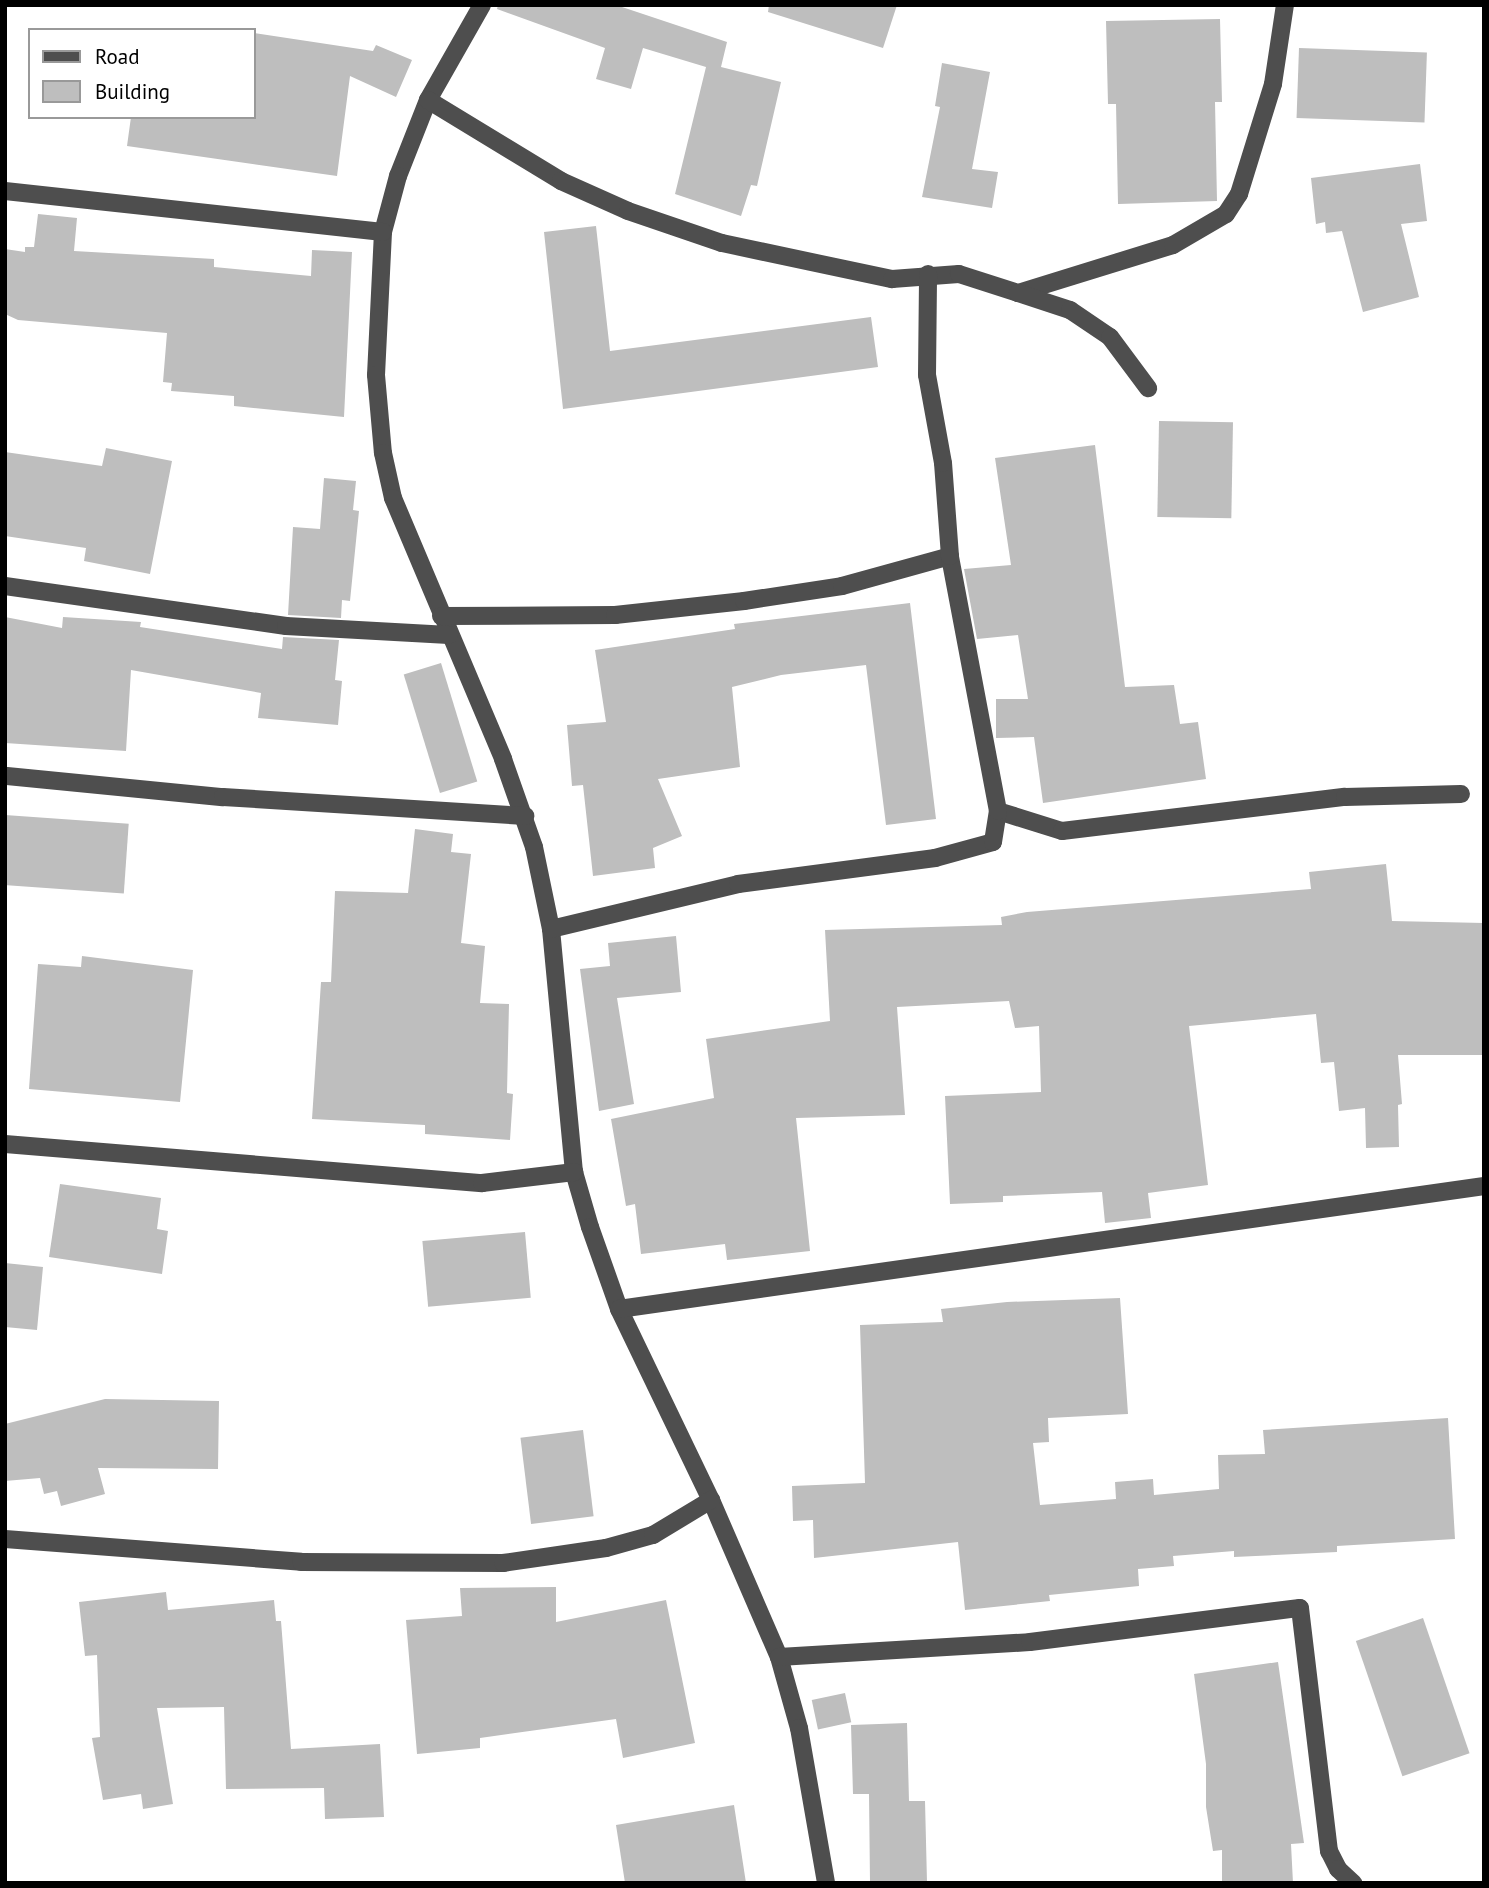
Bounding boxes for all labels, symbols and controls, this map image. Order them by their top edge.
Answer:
legend [28,28,256,119]
text: Road [95,43,139,70]
text: Building [95,78,170,105]

